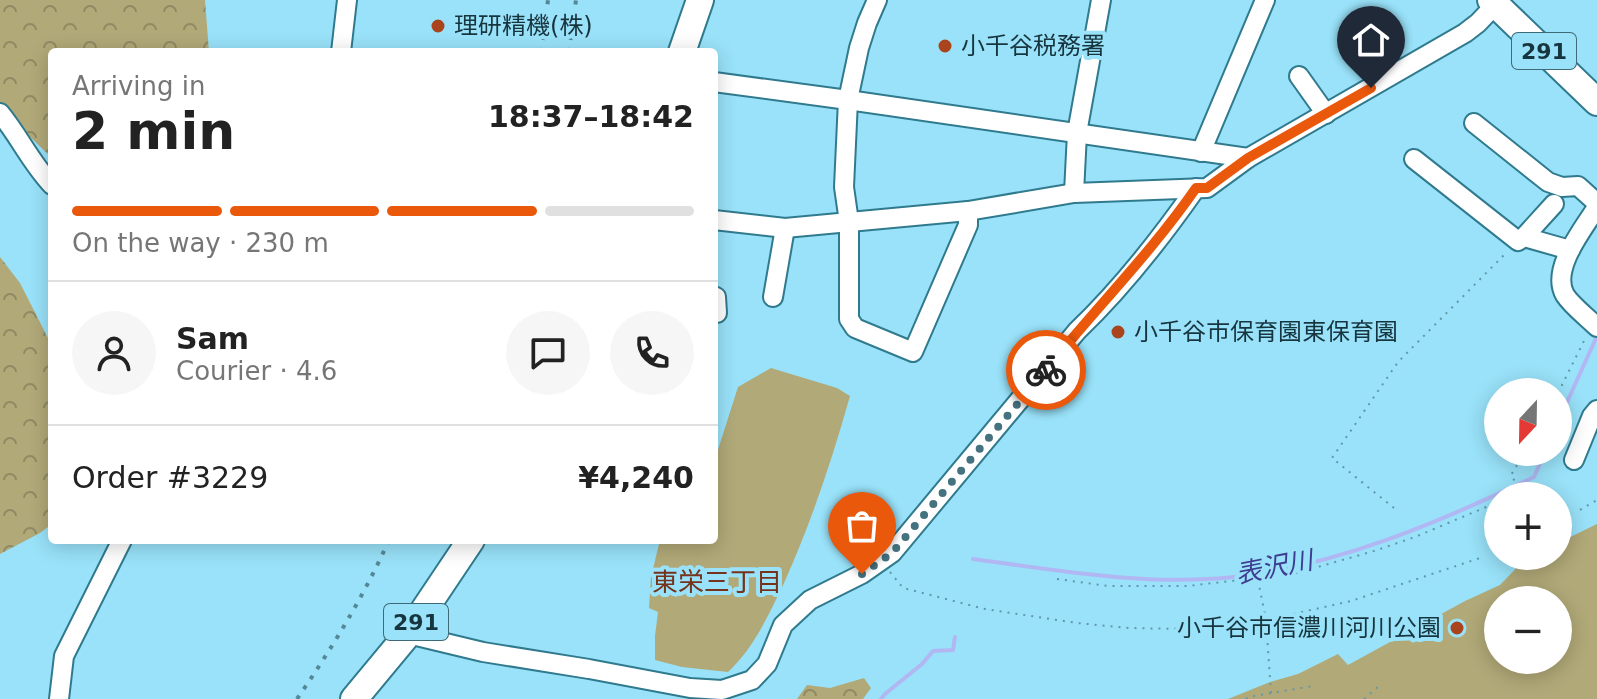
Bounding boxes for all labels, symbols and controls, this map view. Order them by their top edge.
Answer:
pin [1337,6,1405,88]
place label: 理研精機(株) [454,12,593,40]
marker: 理研精機(株) [429,17,447,35]
icon: home [1349,18,1393,62]
place label: 小千谷税務署 [961,32,1105,60]
road number: 291 [1512,33,1576,69]
marker: 小千谷税務署 [936,37,954,55]
text: Arriving in [72,71,206,101]
text: 18:37–18:42 [488,99,694,134]
text: 2 min [72,101,235,161]
text: On the way · 230 m [72,228,329,258]
button: person [72,311,156,395]
button: chat [506,311,590,395]
button: phone [610,311,694,395]
place label: 小千谷市保育園東保育園 [1134,318,1398,346]
text: Sam [176,321,249,356]
marker: 小千谷市保育園東保育園 [1109,323,1127,341]
courier [1006,330,1086,410]
icon: bike [1024,348,1068,392]
text: Courier · 4.6 [176,356,337,386]
north arrow [1484,378,1572,466]
map controls [1484,378,1572,674]
text: Order #3229 [72,460,268,495]
text: ¥4,240 [578,460,694,495]
button: + [1484,482,1572,570]
pin [828,492,896,574]
icon: bag [840,504,884,548]
water label: 表沢川 [1233,544,1318,589]
district label: 東栄三丁目 [652,567,782,597]
button: − [1484,586,1572,674]
road number: 291 [384,604,448,640]
place label: 小千谷市信濃川河川公園 [1177,614,1441,642]
marker: 小千谷市信濃川河川公園 [1448,619,1466,637]

